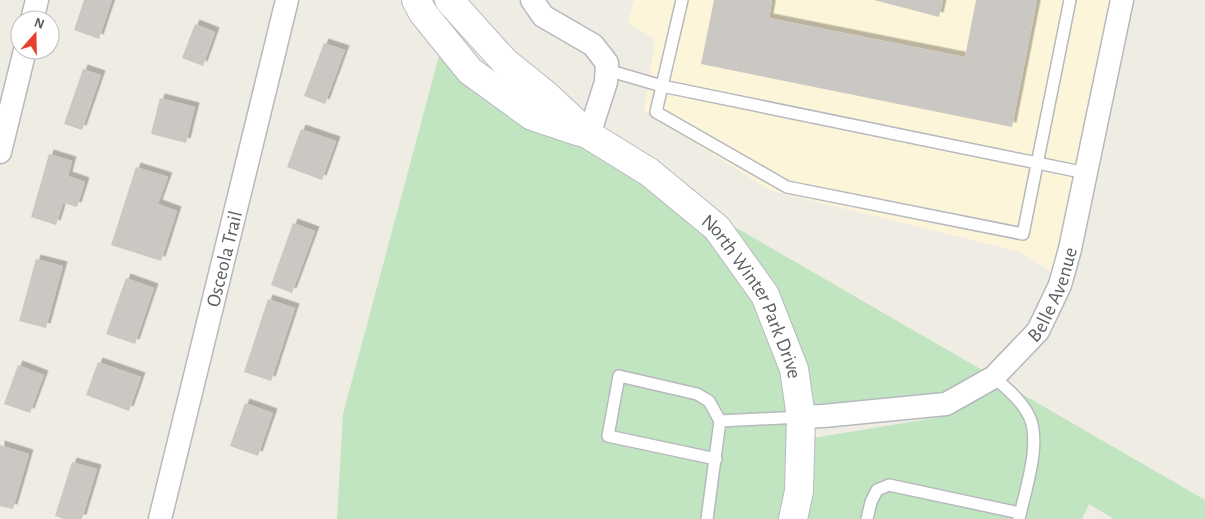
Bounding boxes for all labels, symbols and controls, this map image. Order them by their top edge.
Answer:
north arrow [10,10,60,60]
text: N [32,15,46,32]
street label: Osceola Trail [203,209,246,309]
street label: North Winter Park Drive [698,211,804,380]
street label: Belle Avenue [1024,245,1081,346]

